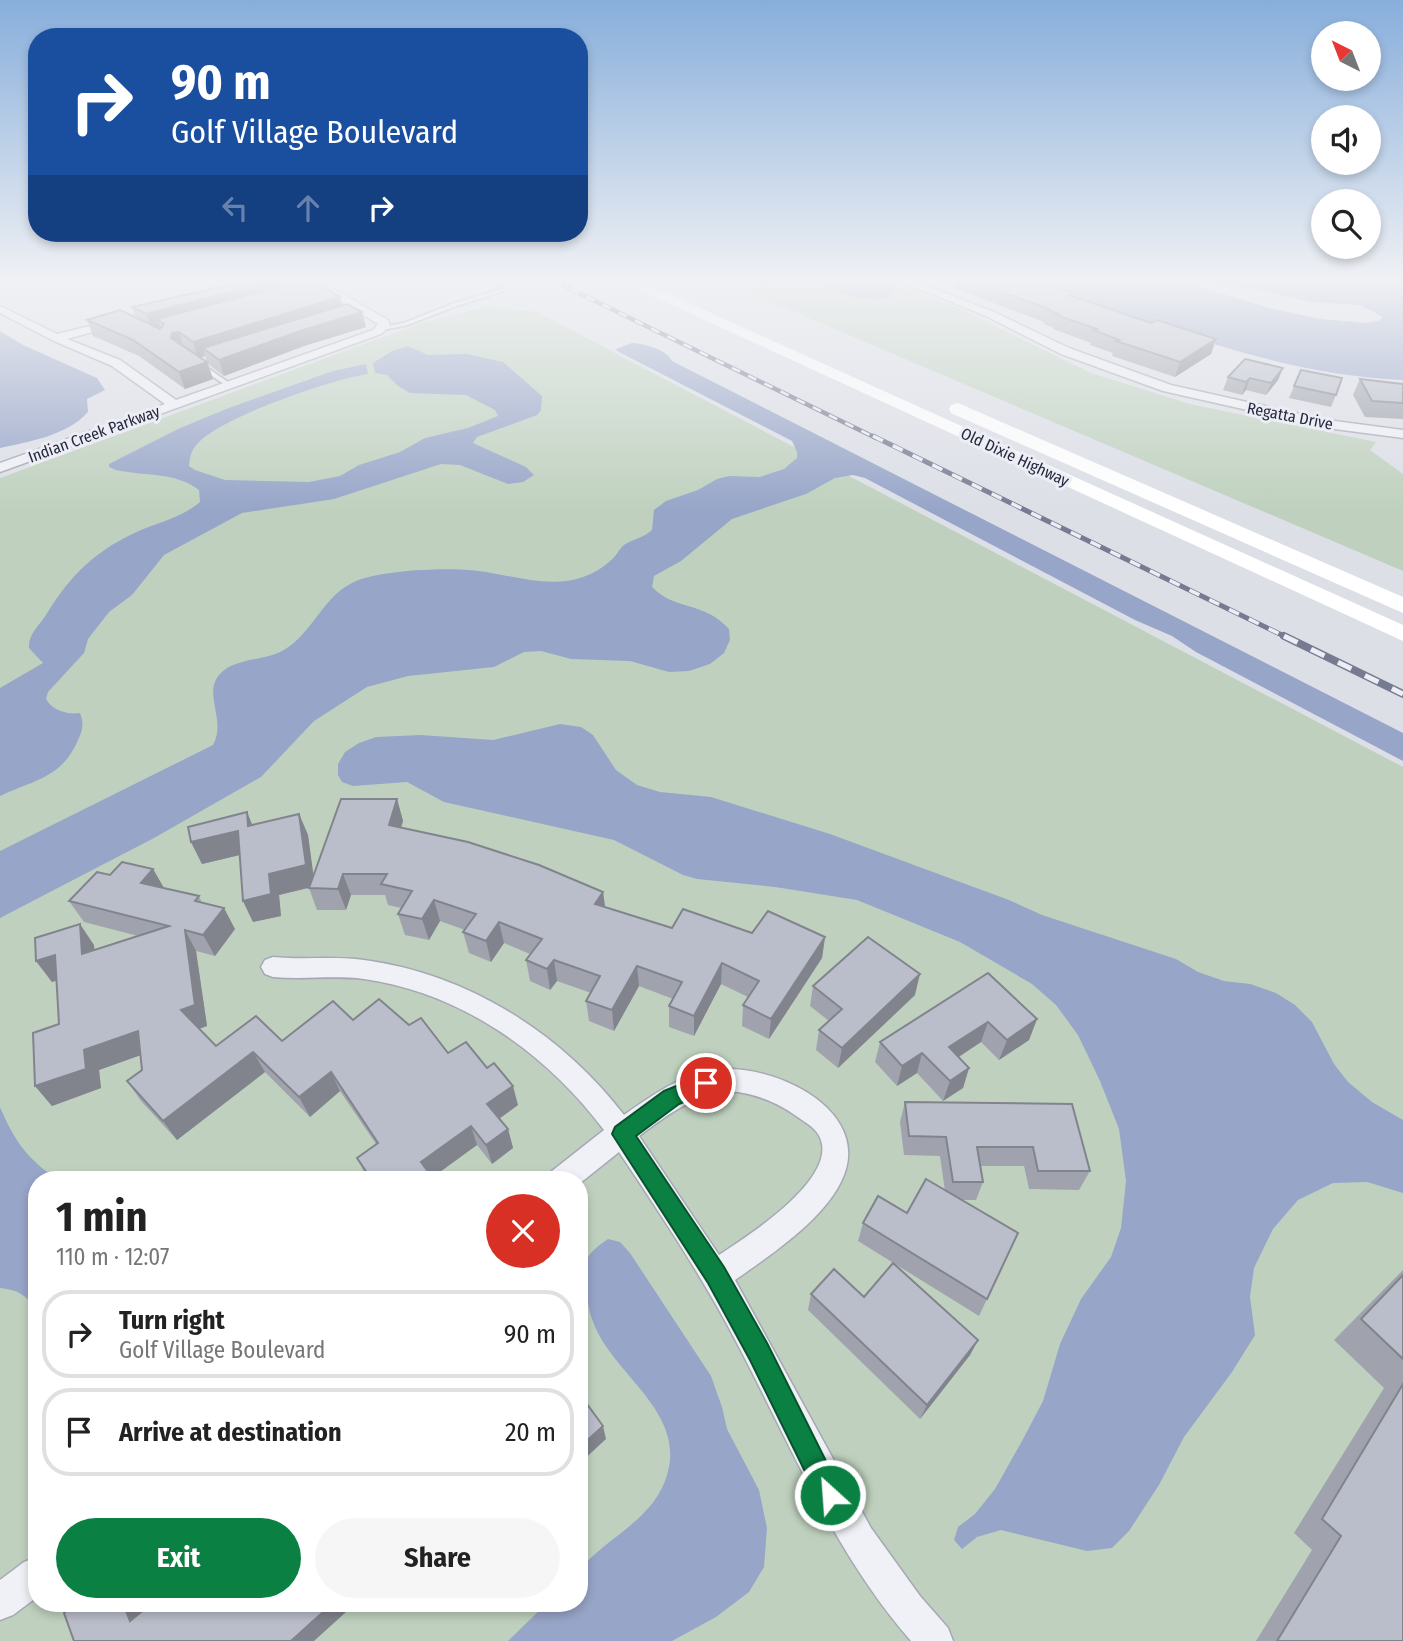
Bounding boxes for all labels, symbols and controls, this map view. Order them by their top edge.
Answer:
north arrow [1311,21,1381,91]
map controls [1311,21,1381,259]
text: 90 m [171,53,271,112]
icon: right [56,56,147,147]
button: sound [1311,105,1381,175]
text: Golf Village Boulevard [171,113,458,151]
icon: left [216,189,254,227]
icon: ahead [289,189,327,227]
icon: right [362,189,400,227]
button: search [1311,189,1381,259]
street label: Regatta Drive [1245,398,1335,434]
street label: Indian Creek Parkway [26,401,163,467]
street label: Old Dixie Highway [958,424,1073,491]
pin [676,1053,736,1113]
icon: arrive [687,1064,725,1102]
text: 1 min [56,1192,147,1242]
button: close [486,1194,560,1268]
text: 110 m · 12:07 [56,1243,169,1271]
text: Turn right [119,1305,225,1336]
icon: right [60,1315,98,1353]
text: 90 m [504,1319,556,1350]
text: Golf Village Boulevard [119,1336,325,1364]
icon: arrive [60,1413,98,1451]
text: Arrive at destination [119,1417,342,1448]
text: 20 m [505,1417,556,1448]
position arrow [793,1458,867,1532]
button: Exit [56,1518,301,1598]
button: Share [315,1518,560,1598]

